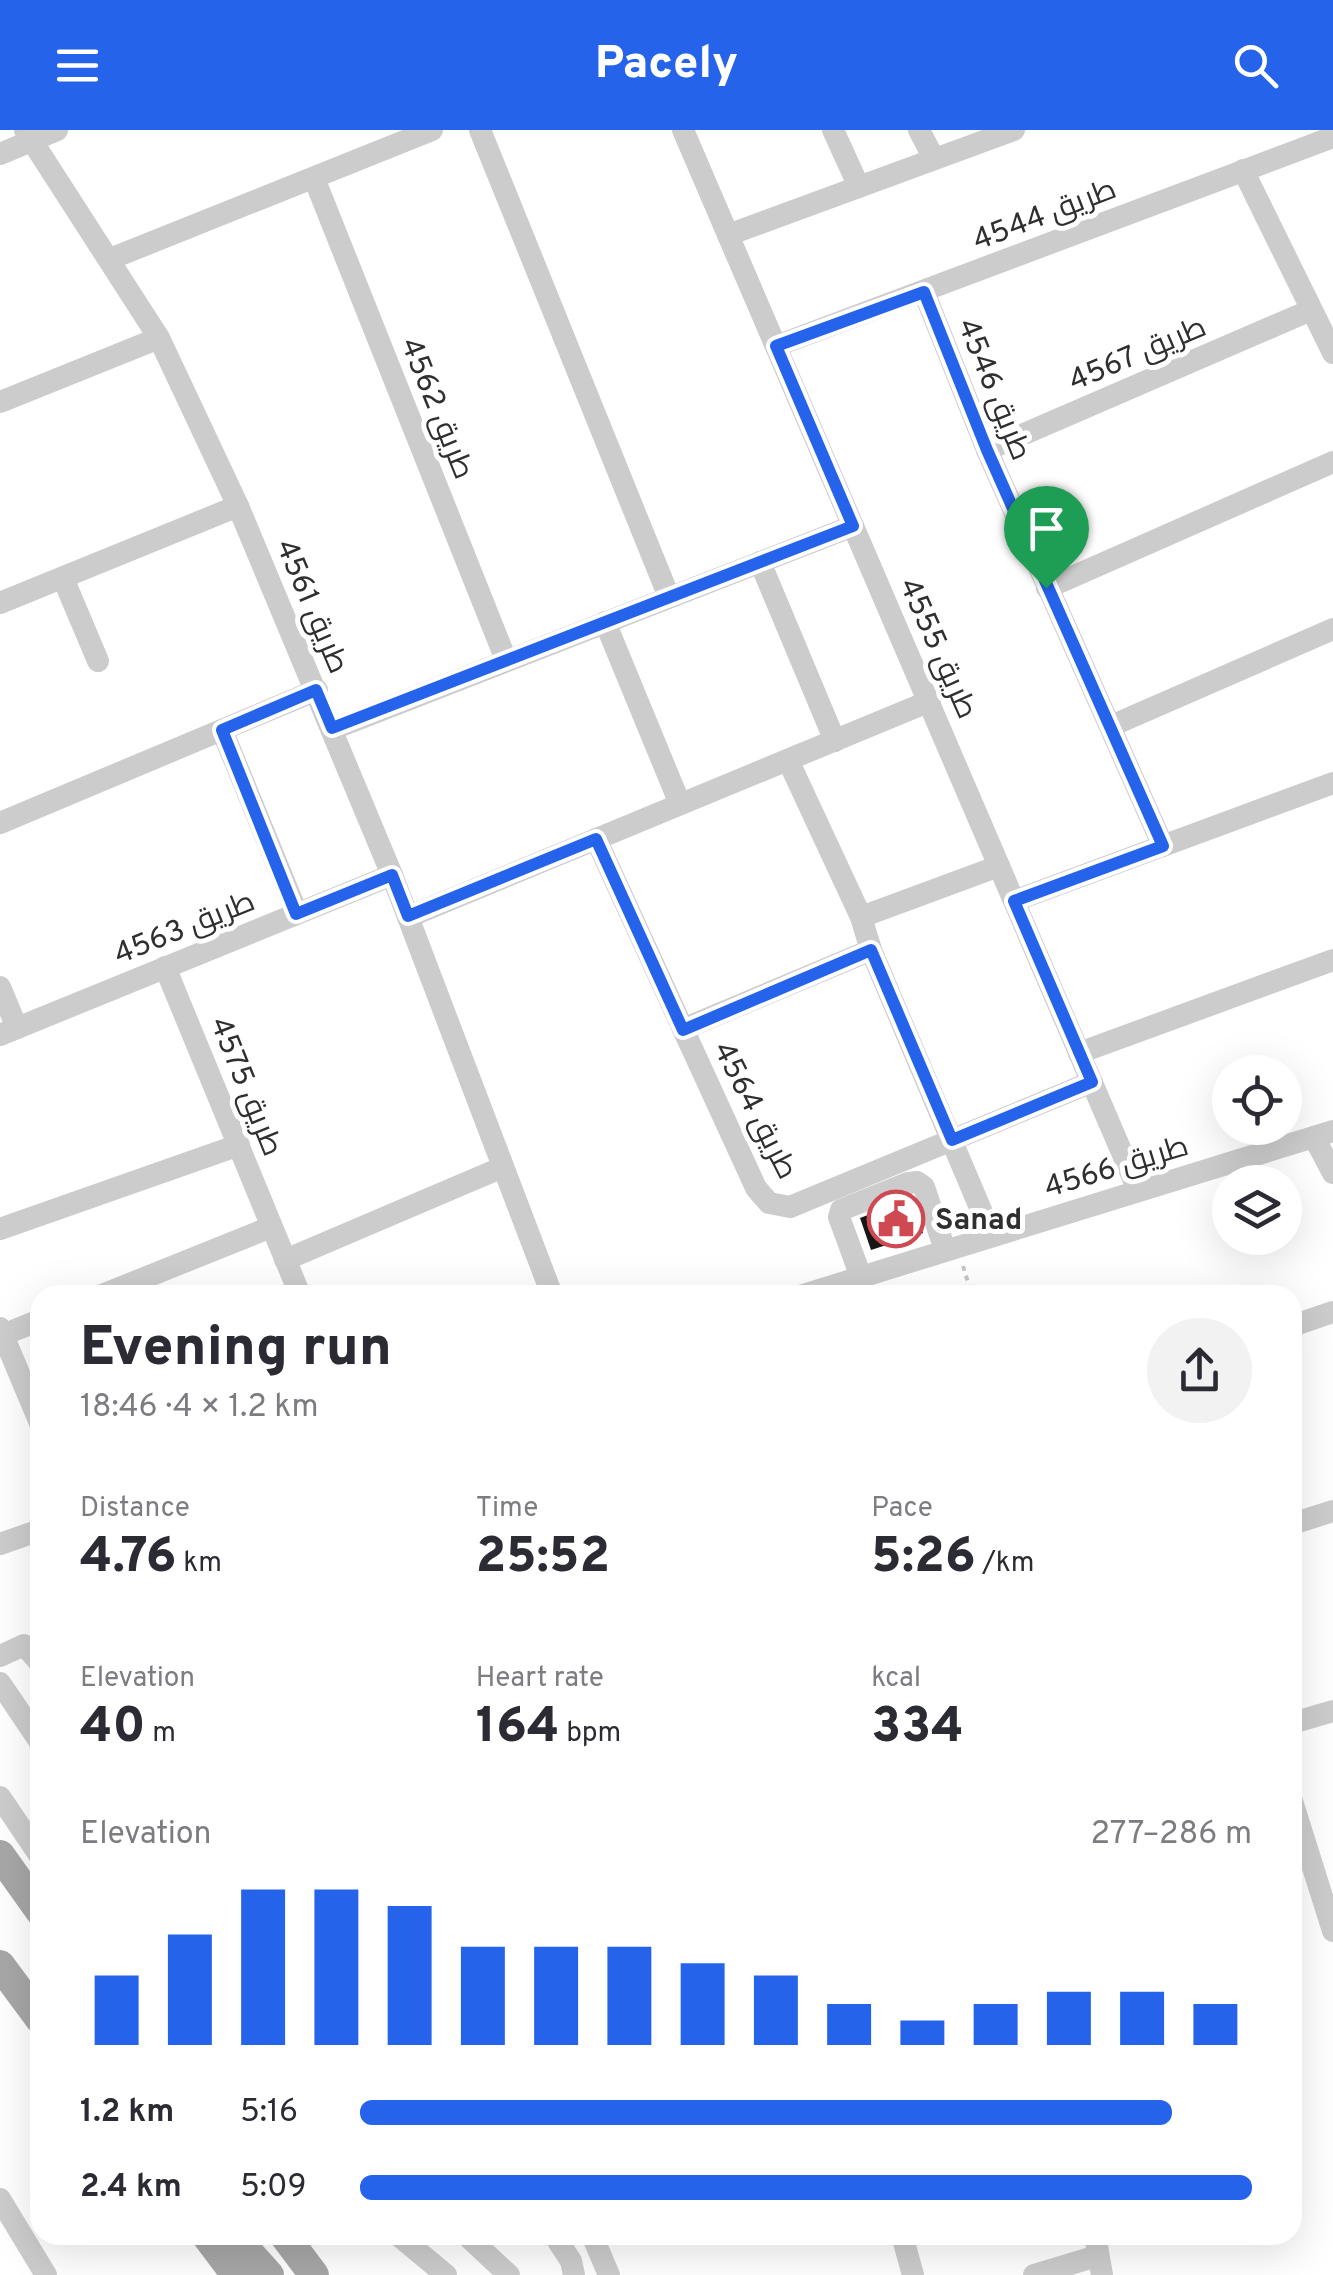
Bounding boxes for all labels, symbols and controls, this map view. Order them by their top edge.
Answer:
text: Pacely [595,37,738,94]
icon: menu [50,38,105,93]
icon: search [1228,38,1283,93]
street label: طريق 4544 [968,172,1122,261]
street label: طريق 4567 [1064,310,1212,401]
street label: طريق 4546 [947,313,1038,466]
street label: طريق 4562 [391,333,481,485]
pin [1004,486,1089,589]
icon: arrive [1019,501,1074,556]
street label: طريق 4561 [266,534,355,680]
street label: طريق 4555 [889,573,984,725]
street label: طريق 4563 [109,884,261,974]
street label: طريق 4575 [200,1012,289,1162]
street label: طريق 4564 [703,1036,804,1186]
map controls [1212,1055,1302,1255]
button: locate [1212,1055,1302,1145]
street label: طريق 4566 [1040,1129,1193,1208]
button: layers [1212,1165,1302,1255]
public building icon: Sanad [866,1189,926,1249]
place label: Sanad [935,1203,1022,1240]
text: Evening run [80,1315,392,1385]
button: share [1147,1318,1252,1423]
text: 18:46 · 4 × 1.2 km [80,1388,319,1428]
text: Distance [80,1491,190,1527]
text: Time [476,1491,538,1527]
text: Pace [871,1491,933,1527]
text: 4.76 [80,1527,177,1590]
text: 25:52 [476,1527,610,1590]
text: 5:26 [871,1527,976,1590]
text: km [177,1546,222,1582]
text: /km [976,1546,1035,1582]
text: Elevation [80,1661,195,1697]
text: Heart rate [476,1661,604,1697]
text: kcal [871,1661,921,1697]
text: 40 [80,1697,146,1760]
text: 164 [476,1697,560,1760]
text: 334 [871,1697,964,1760]
text: m [146,1716,176,1752]
text: bpm [560,1716,621,1752]
text: Elevation [80,1815,212,1855]
text: 277–286 m [1091,1815,1252,1855]
text: 1.2 km [80,2093,174,2133]
text: 5:16 [240,2093,298,2133]
text: 2.4 km [80,2168,182,2208]
text: 5:09 [240,2168,307,2208]

